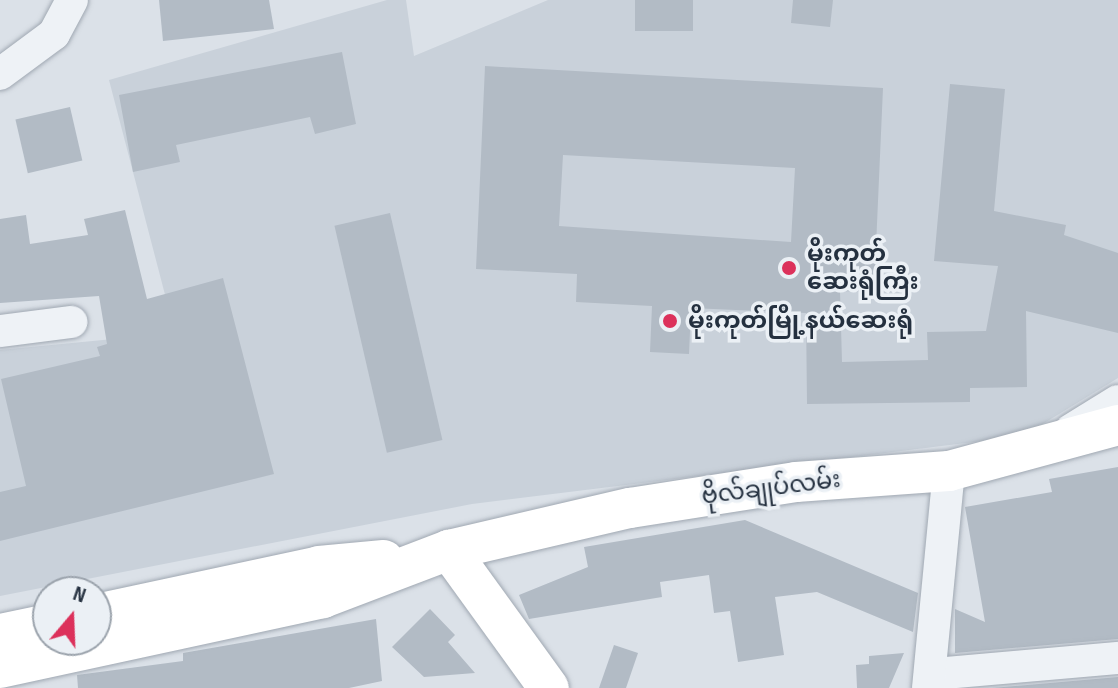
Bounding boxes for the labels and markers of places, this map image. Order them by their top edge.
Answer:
place label: မိုးကုတ်‌ ‌ဆေးရုံကြီး [807,240,919,296]
marker: မိုးကုတ်‌ ‌ဆေးရုံကြီး [778,257,800,279]
place label: မိုးကုတ်မြို့နယ်ဆေးရုံ [688,307,913,335]
marker: မိုးကုတ်မြို့နယ်ဆေးရုံ [659,310,681,332]

